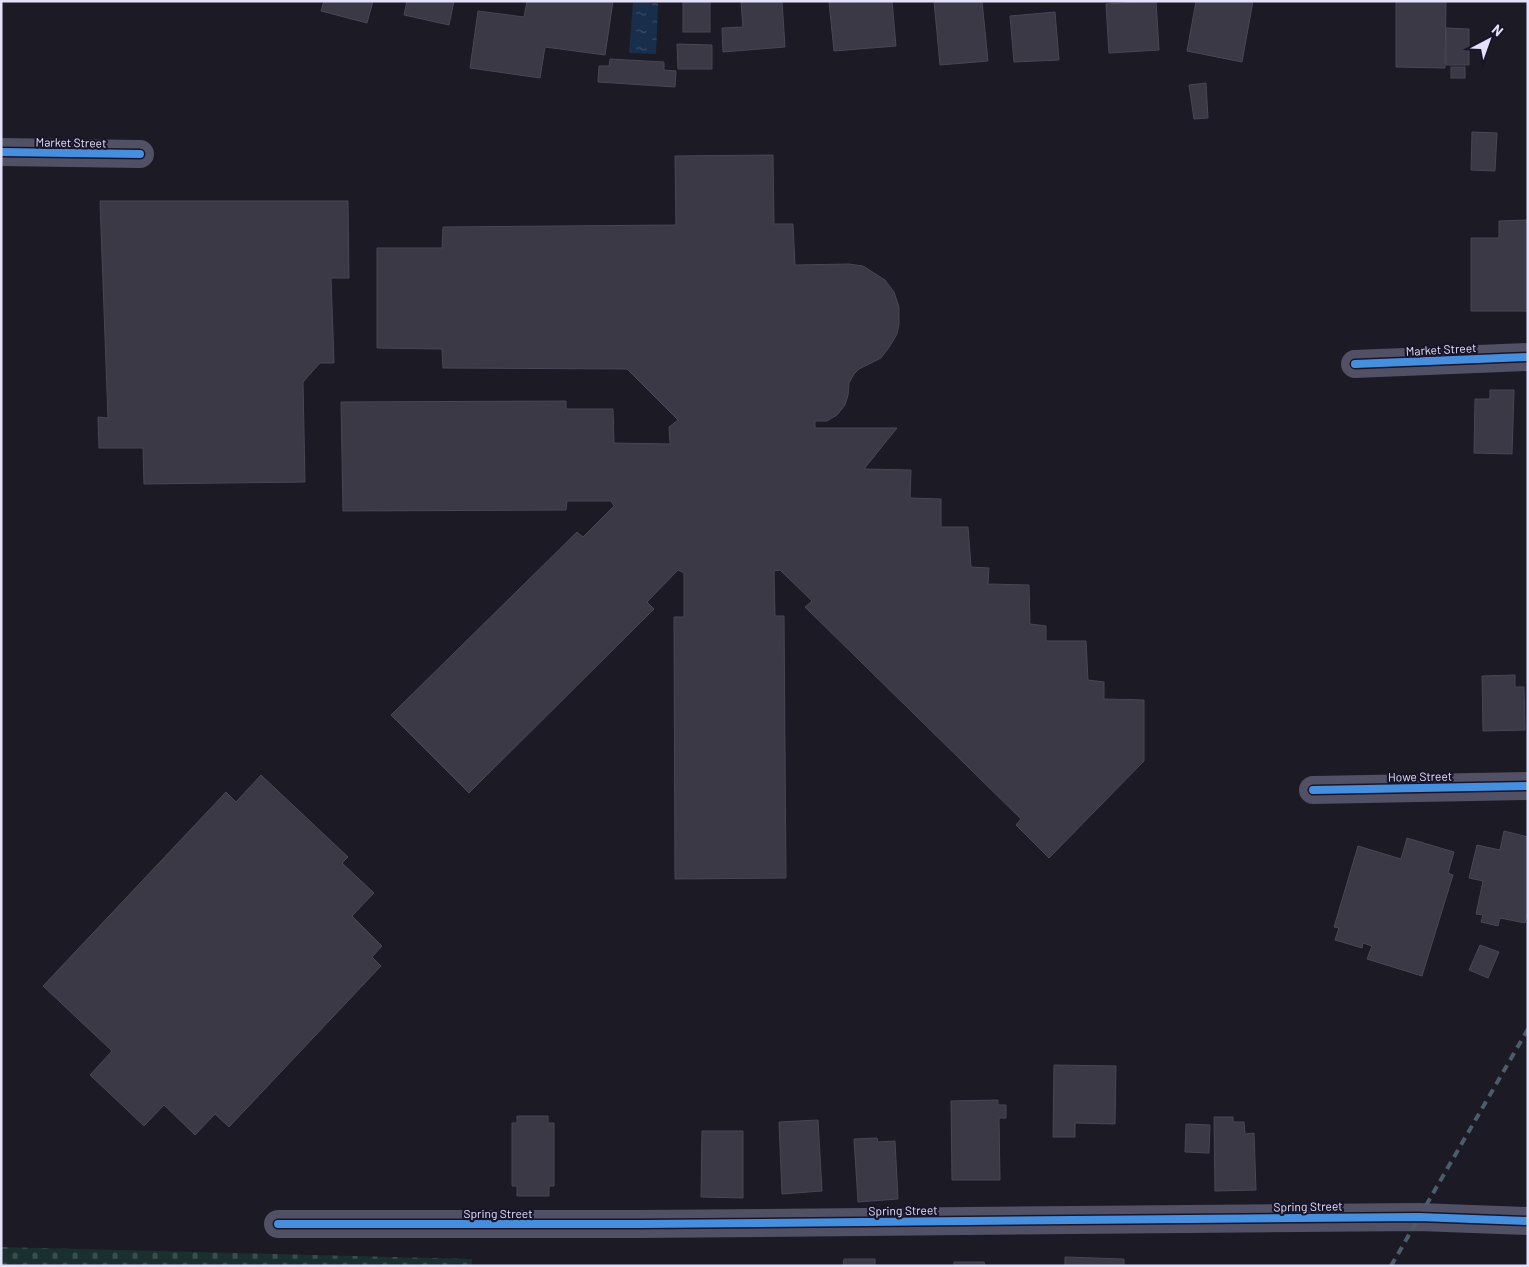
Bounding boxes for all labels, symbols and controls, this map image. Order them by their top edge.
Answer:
north arrow [1464,15,1514,65]
text: N [1489,20,1507,39]
street label: Market Street [36,134,106,150]
street label: Market Street [1405,340,1477,358]
street label: Howe Street [1388,768,1452,784]
street label: Spring Street [1273,1198,1343,1214]
street label: Spring Street [868,1202,938,1218]
street label: Spring Street [463,1206,533,1220]

